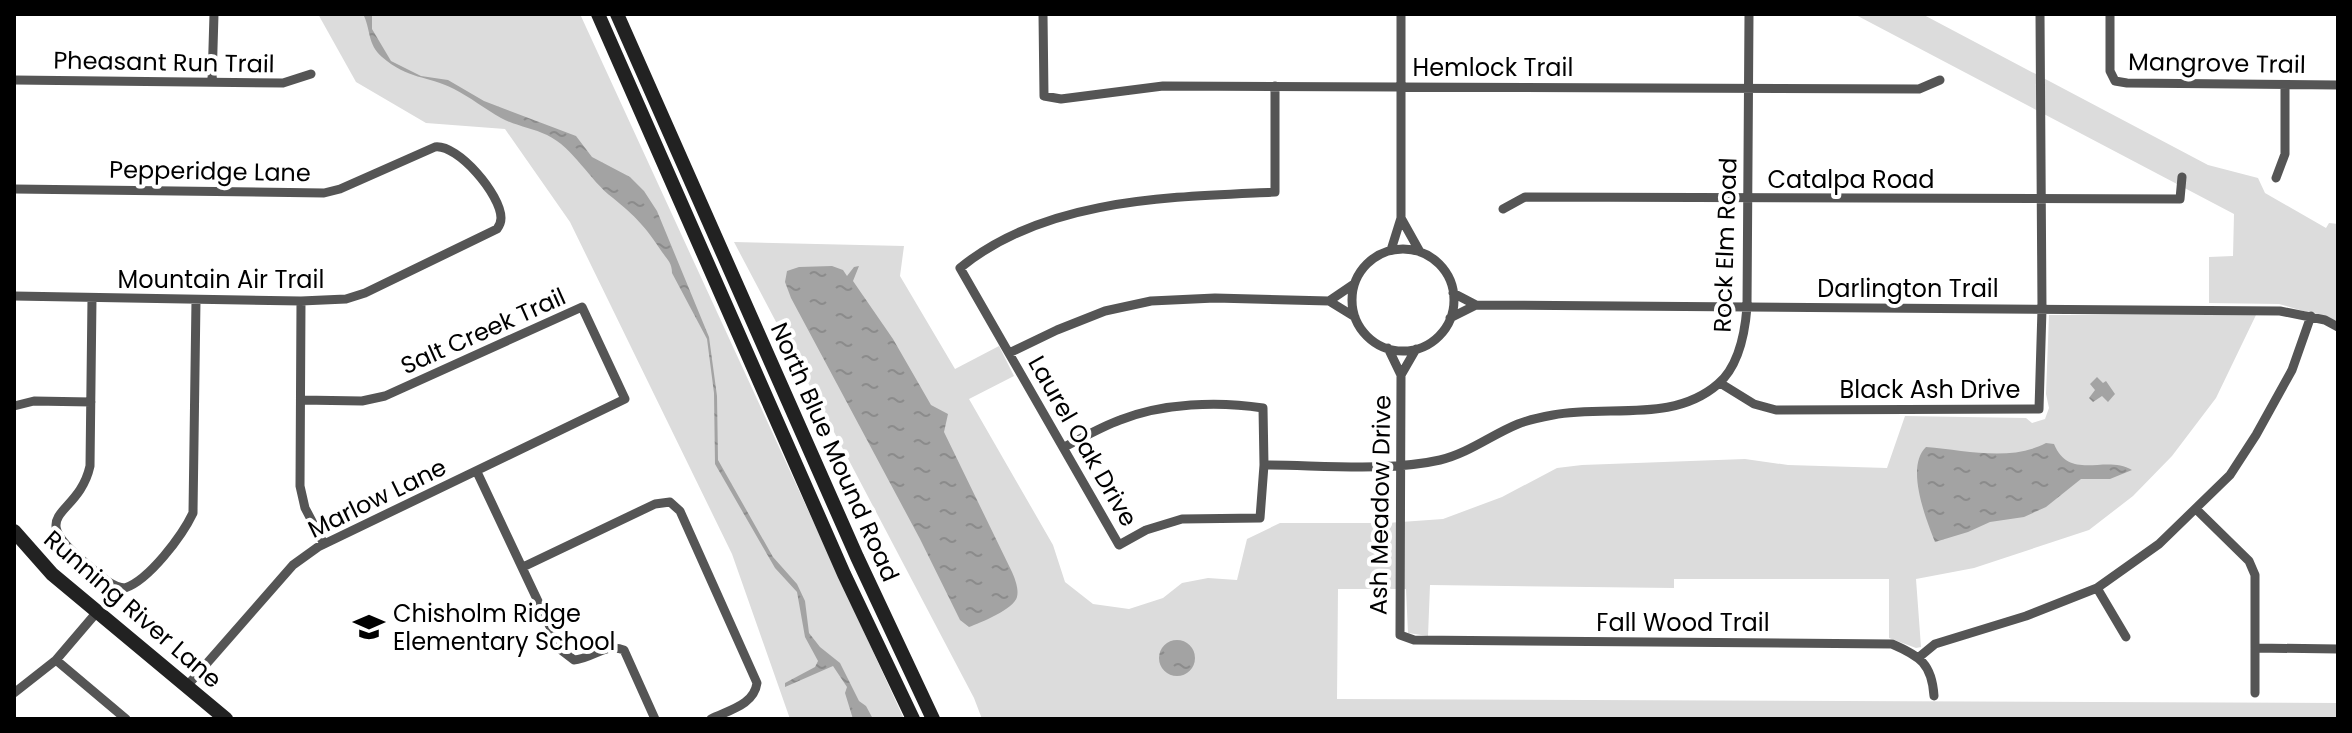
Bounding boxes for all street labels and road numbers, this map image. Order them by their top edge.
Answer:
street label: Pheasant Run Trail [53,44,275,80]
street label: Mangrove Trail [2128,45,2306,81]
street label: Hemlock Trail [1413,51,1573,84]
street label: Pepperidge Lane [109,153,311,189]
street label: Rock Elm Road [1705,157,1745,333]
street label: Catalpa Road [1768,163,1934,196]
street label: Mountain Air Trail [118,263,324,296]
street label: Darlington Trail [1817,272,1999,305]
street label: Salt Creek Trail [395,280,571,382]
street label: North Blue Mound Road [763,317,907,587]
street label: Laurel Oak Drive [1021,350,1145,532]
street label: Black Ash Drive [1840,373,2020,406]
street label: Ash Meadow Drive [1362,395,1398,615]
street label: Marlow Lane [302,450,452,546]
street label: Running River Lane [37,523,229,695]
street label: Fall Wood Trail [1596,606,1770,639]

